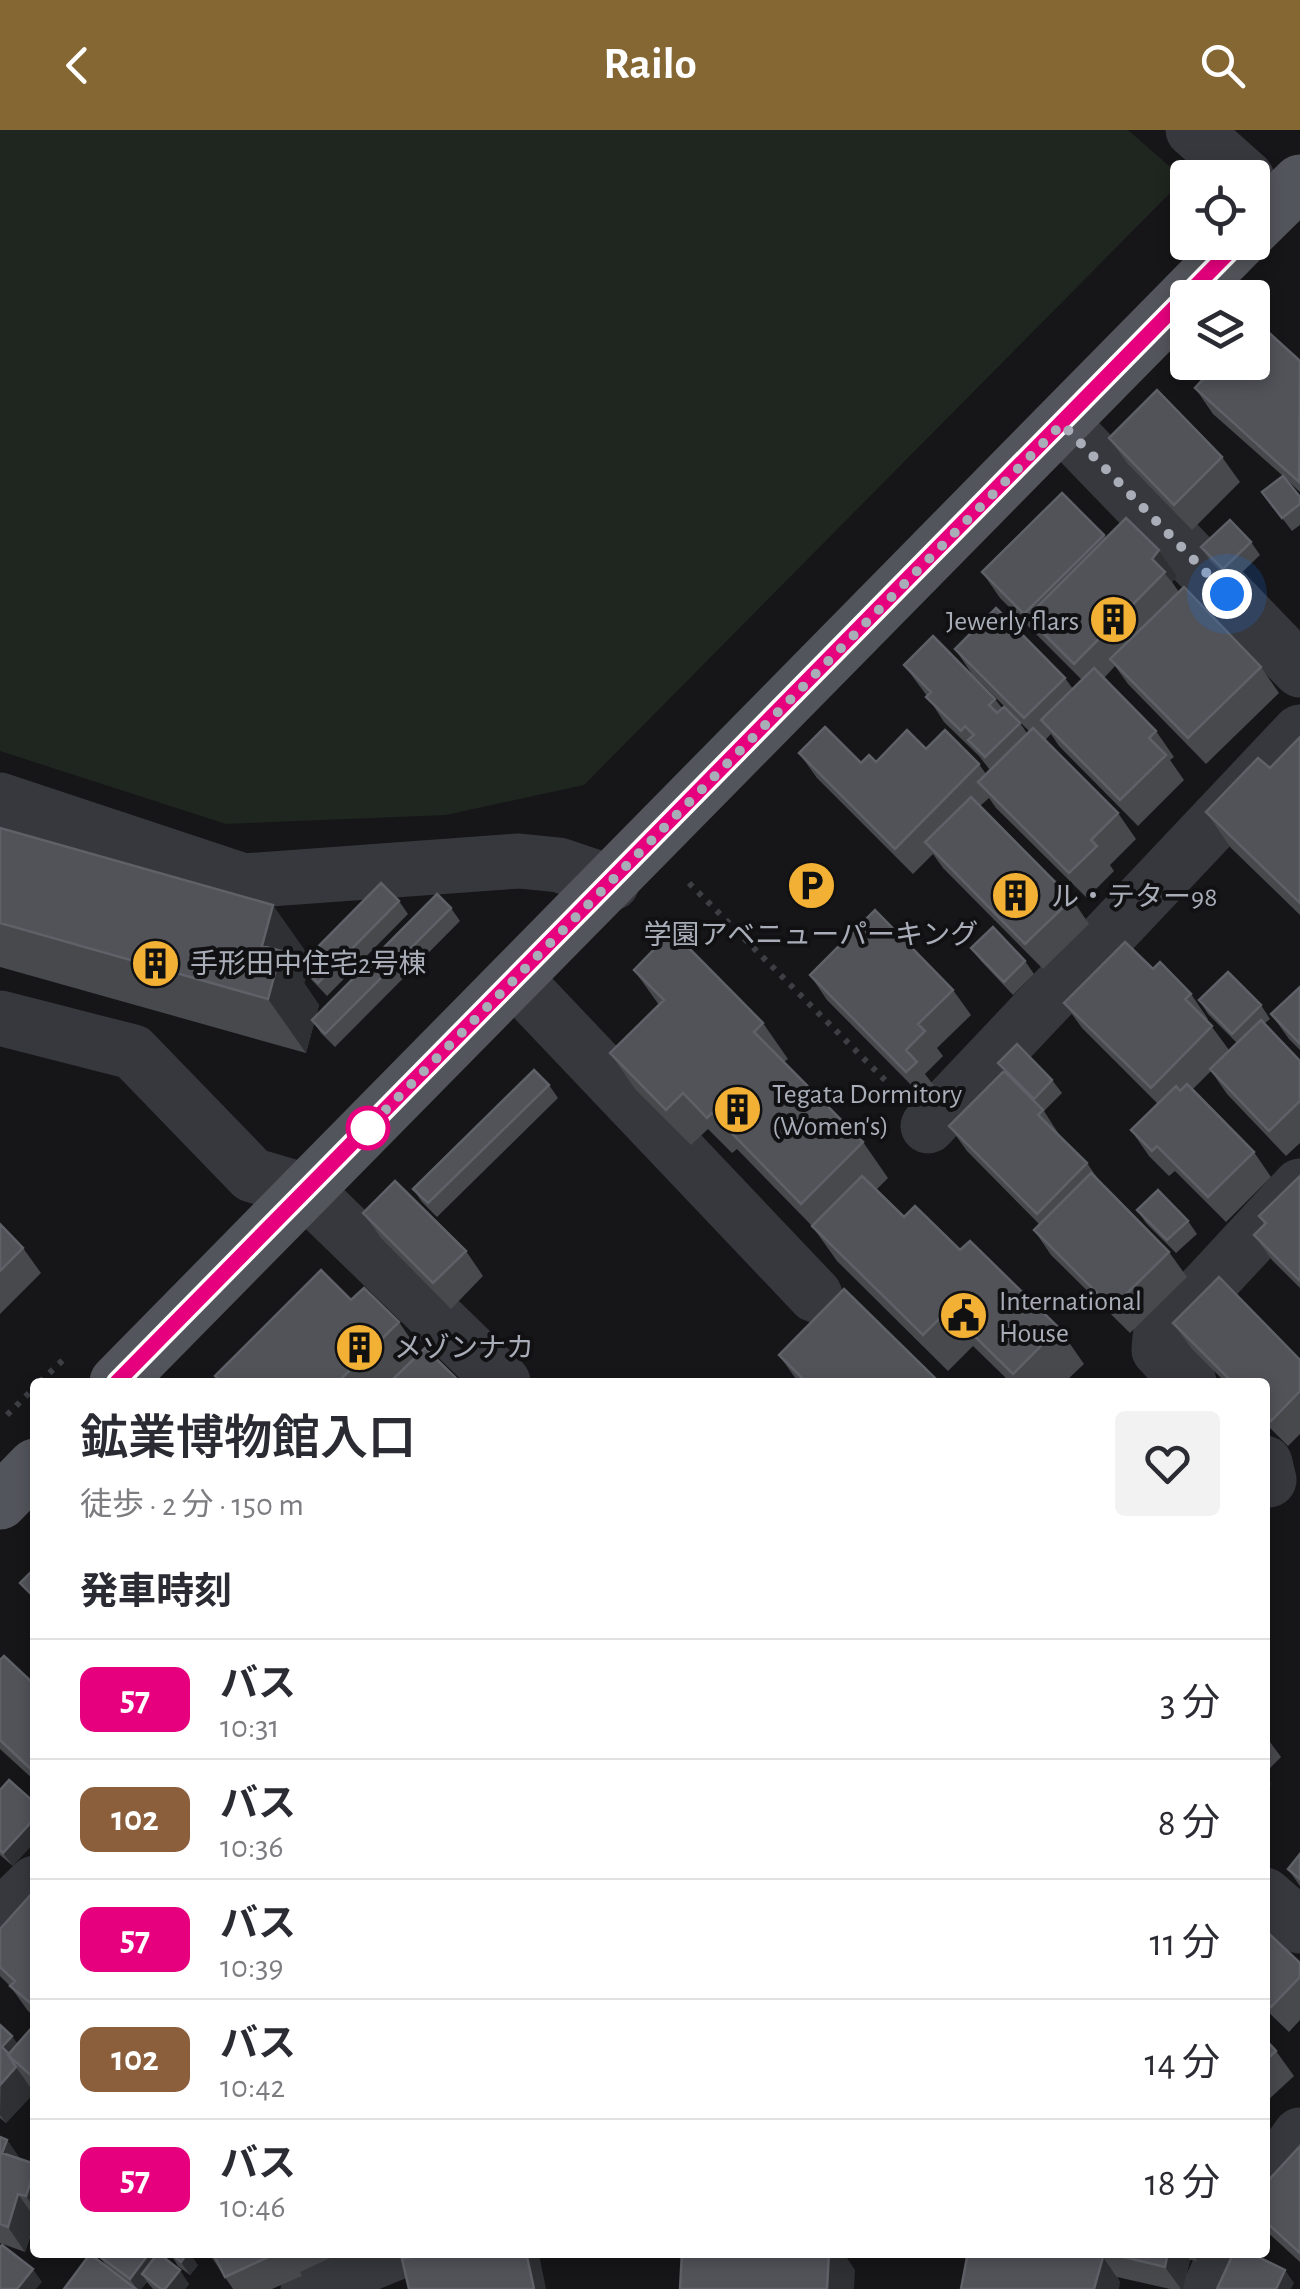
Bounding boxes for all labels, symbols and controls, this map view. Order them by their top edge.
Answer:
icon: back [50,38,105,93]
icon: search [1195,38,1250,93]
text: Railo [603,42,697,87]
map controls [1170,160,1270,380]
button: locate [1170,160,1270,260]
button: layers [1170,280,1270,380]
your location [1202,569,1252,619]
building icon: Jewerly flars [1088,594,1140,646]
place label: Jewerly flars [946,608,1079,636]
parking icon: 学園アベニューパーキング [785,860,837,912]
building icon: ル・テター98 [990,870,1042,922]
place label: ル・テター98 [1051,883,1217,912]
place label: 学園アベニューパーキング [644,920,978,950]
building icon: 手形田中住宅2号棟 [129,937,181,989]
place label: 手形田中住宅2号棟 [190,949,427,979]
place label: Tegata Dormitory (Women's) [772,1081,962,1141]
building icon: Tegata Dormitory (Women's) [711,1083,763,1135]
unlabelled marker [347,1107,389,1149]
place label: International House [999,1288,1142,1348]
public building icon: International House [938,1290,990,1342]
building icon: メゾンナカ [333,1321,385,1373]
place label: メゾンナカ [394,1333,534,1363]
button: heart [1115,1411,1220,1516]
text: 鉱業博物館入口 [80,1416,416,1464]
text: 徒歩 · 2 分 · 150 m [80,1489,304,1521]
text: 発車時刻 [80,1574,232,1612]
text: バス [220,1666,296,1704]
text: 57 [120,1682,150,1717]
text: 3 分 [1160,1685,1220,1723]
text: 10:31 [220,1711,279,1743]
text: バス [220,1786,296,1824]
text: 102 [111,1802,159,1837]
text: 8 分 [1158,1805,1220,1843]
text: 10:36 [220,1831,283,1863]
text: バス [220,1906,296,1944]
text: 57 [120,1922,150,1957]
text: 11 分 [1150,1925,1220,1963]
text: 10:39 [220,1951,283,1983]
text: バス [220,2026,296,2064]
text: 102 [111,2042,159,2077]
text: 14 分 [1144,2045,1220,2083]
text: 10:42 [220,2071,285,2103]
text: バス [220,2146,296,2184]
text: 57 [120,2162,150,2197]
text: 18 分 [1145,2165,1220,2203]
text: 10:46 [220,2191,286,2223]

